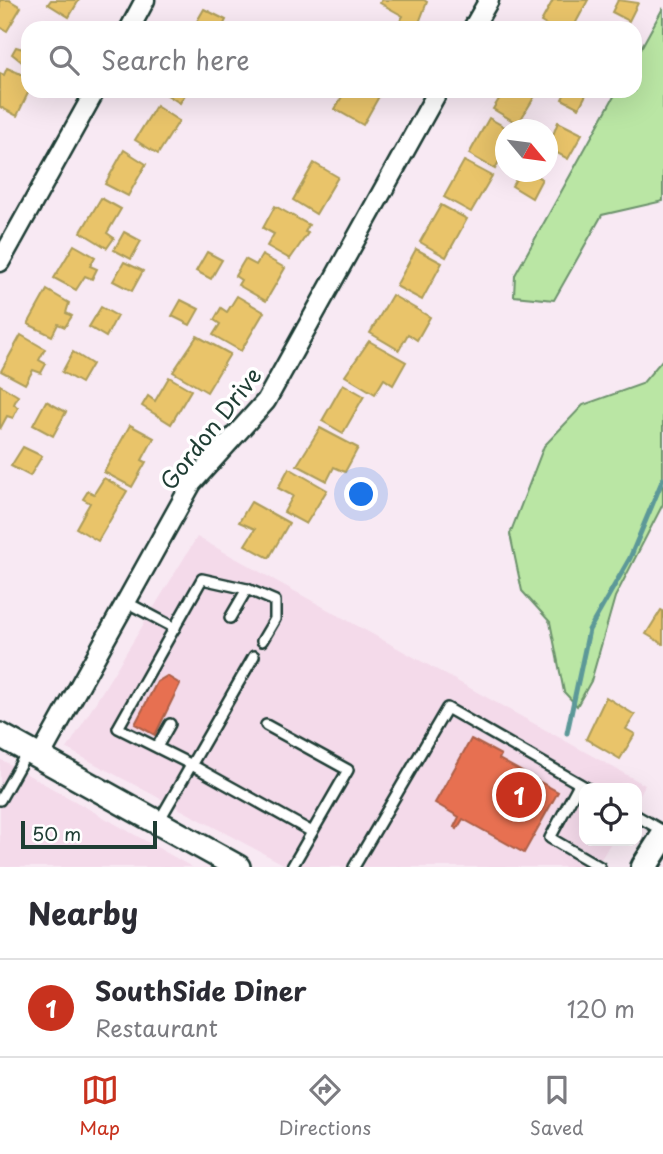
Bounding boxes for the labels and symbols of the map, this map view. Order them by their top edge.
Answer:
north arrow [495,119,558,182]
street label: Gordon Drive [151,359,269,497]
your location [344,477,378,511]
pin: 1 [496,769,542,821]
scale bar [21,818,158,850]

